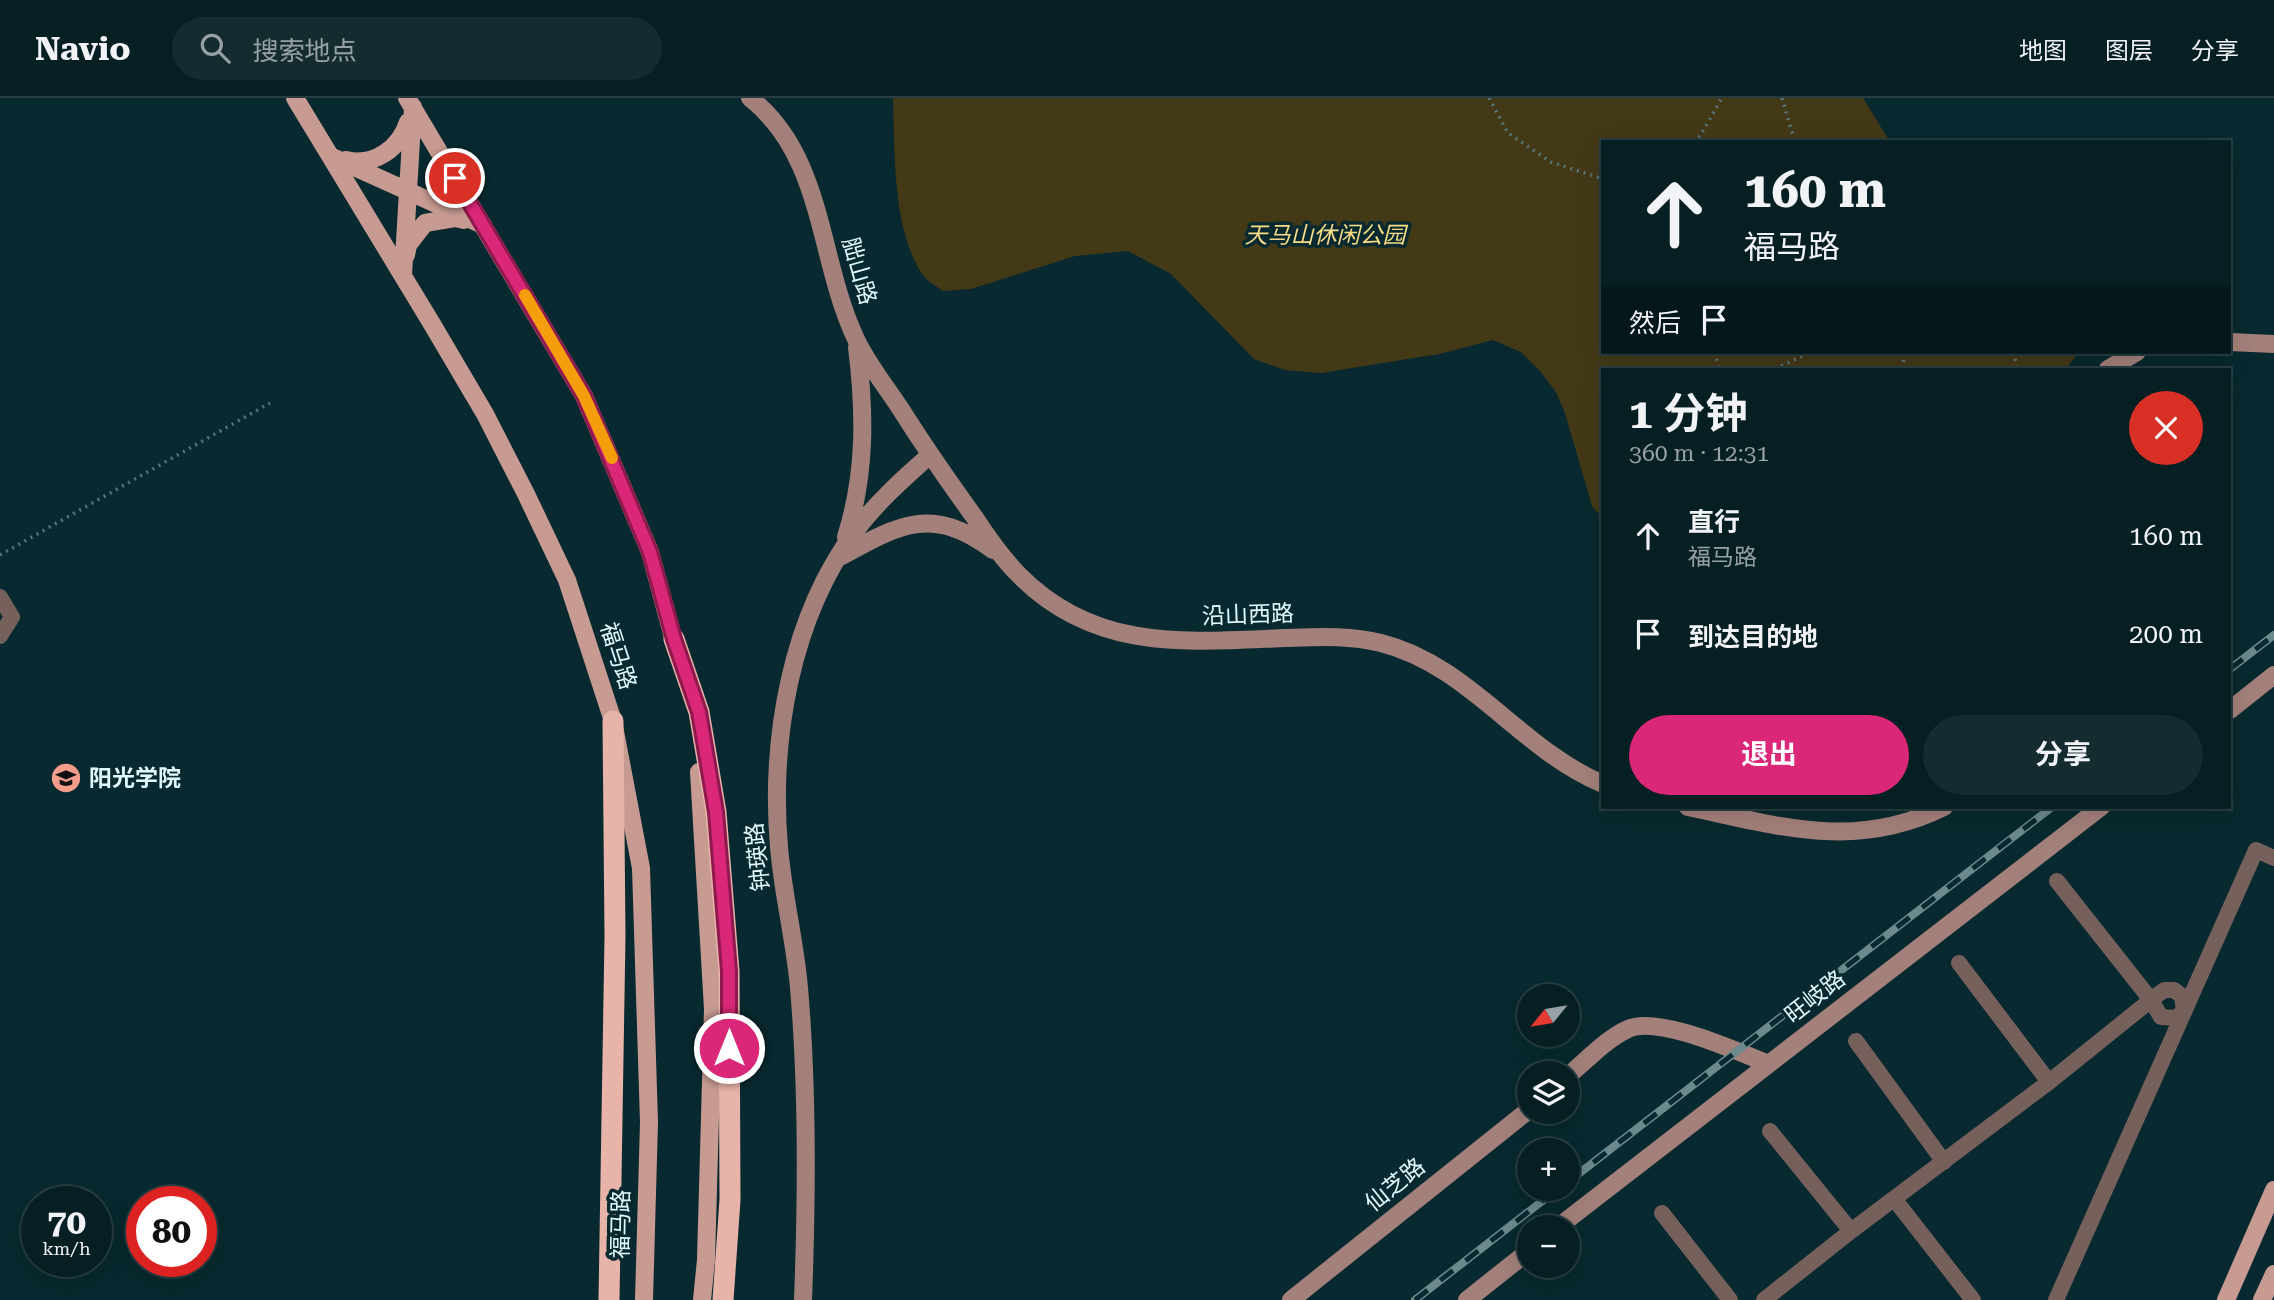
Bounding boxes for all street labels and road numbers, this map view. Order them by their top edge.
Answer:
street label: 胐山路 [837,234,881,308]
street label: 沿山西路 [1202,600,1294,630]
street label: 福马路 [594,619,642,693]
street label: 钟瑛路 [741,821,775,893]
street label: 旺岐路 [1780,965,1850,1029]
street label: 仙芝路 [1360,1153,1430,1217]
street label: 福马路 [607,1189,635,1259]

